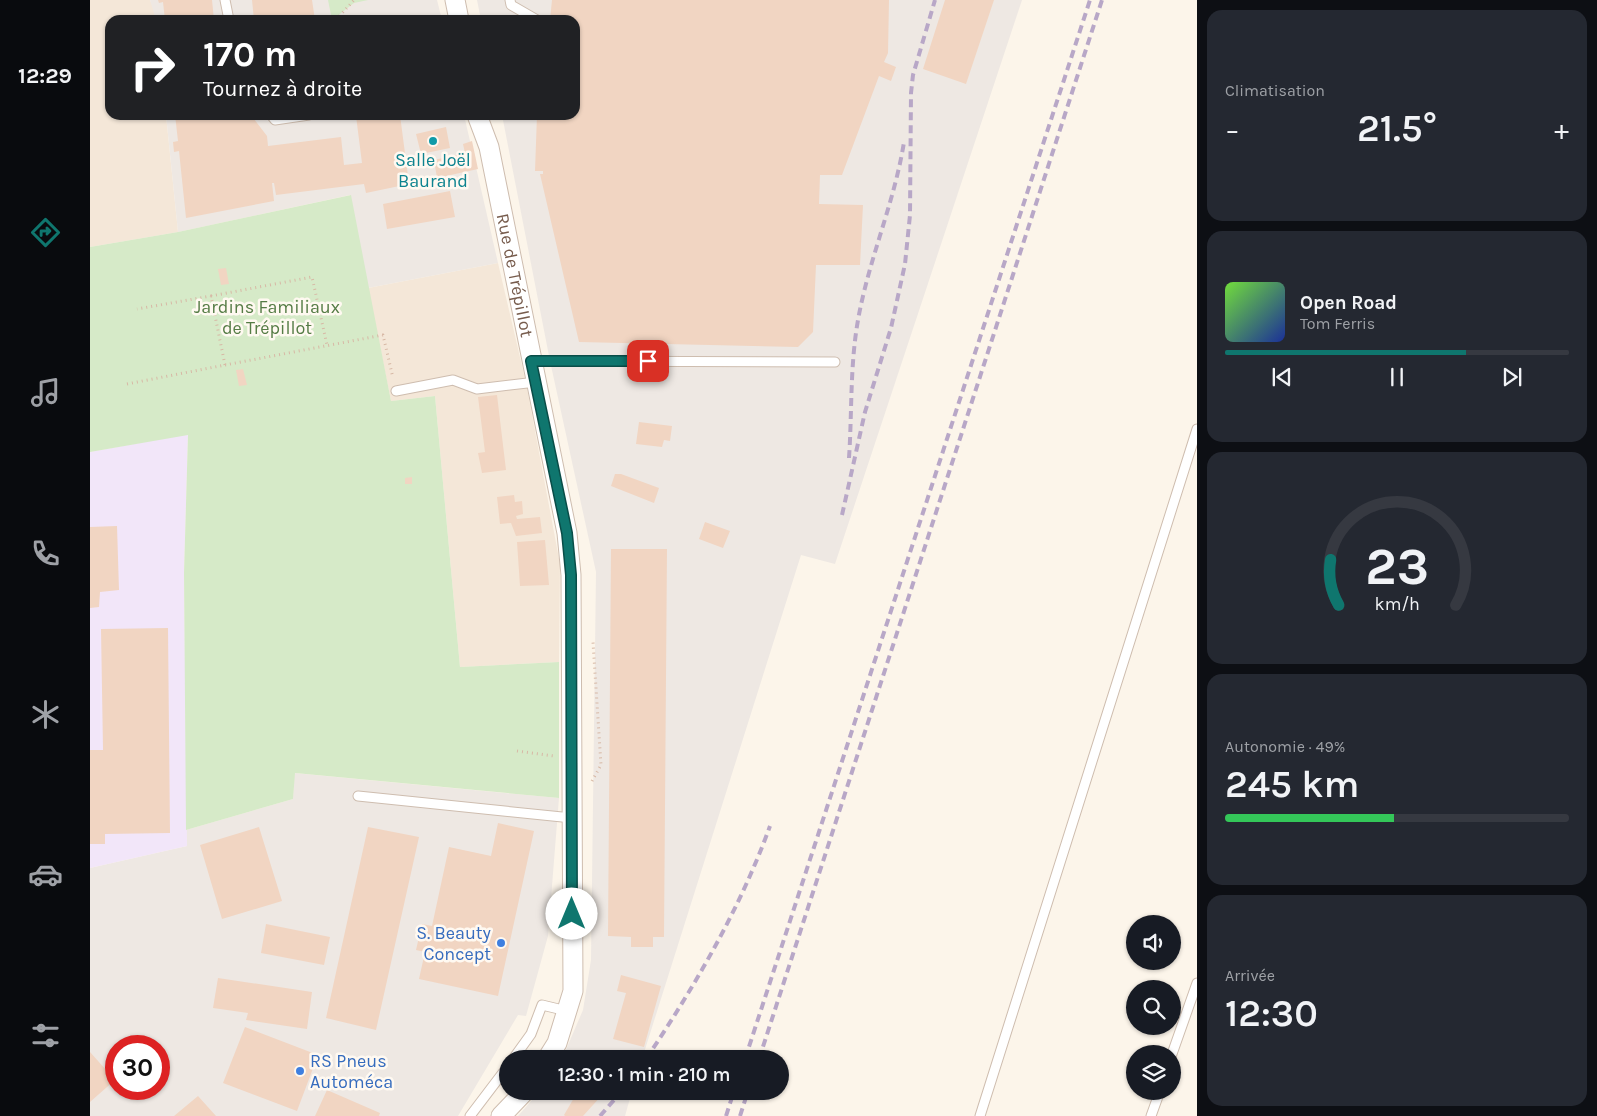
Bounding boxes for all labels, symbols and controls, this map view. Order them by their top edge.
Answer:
text: 170 m [203,34,297,75]
icon: right [120,35,185,100]
text: 12:29 [18,63,72,89]
text: Tournez à droite [203,76,362,102]
text: Climatisation [1225,81,1325,100]
text: 21.5° [1357,106,1437,151]
text: − [1225,113,1240,146]
text: + [1554,113,1569,146]
marker: Salle Joël Baurand [427,135,439,147]
place label: Salle Joël Baurand [395,149,471,192]
street label: Rue de Trépillot [492,211,538,339]
icon: directions [28,215,63,250]
text: Open Road [1300,292,1397,314]
park label: Jardins Familiaux de Trépillot [194,296,340,339]
text: Tom Ferris [1300,314,1375,333]
pin [627,340,669,382]
icon: arrive [634,347,662,375]
icon: previous [1268,363,1296,391]
icon: pause [1383,363,1411,391]
icon: next [1498,363,1526,391]
icon: music [28,375,63,410]
icon: phone [28,536,63,571]
text: 23 [1365,536,1429,597]
text: km/h [1374,594,1420,615]
icon: climate [28,697,63,732]
text: Autonomie · 49% [1225,737,1345,756]
text: 245 km [1225,762,1359,807]
icon: car [28,857,63,892]
position arrow [545,887,597,939]
map controls [1126,915,1181,1100]
button: sound [1126,915,1181,970]
place label: S. Beauty Concept [416,922,492,965]
marker: S. Beauty Concept [495,937,507,949]
text: Arrivée [1225,966,1275,985]
button: search [1126,980,1181,1035]
text: 12:30 [1225,991,1318,1036]
icon: filters [28,1018,63,1053]
speed limit sign: 30 [105,1035,170,1100]
button: layers [1126,1045,1181,1100]
place label: RS Pneus Automéca [310,1050,393,1093]
text: 12:30 · 1 min · 210 m [558,1064,730,1086]
marker: RS Pneus Automéca [294,1065,306,1077]

